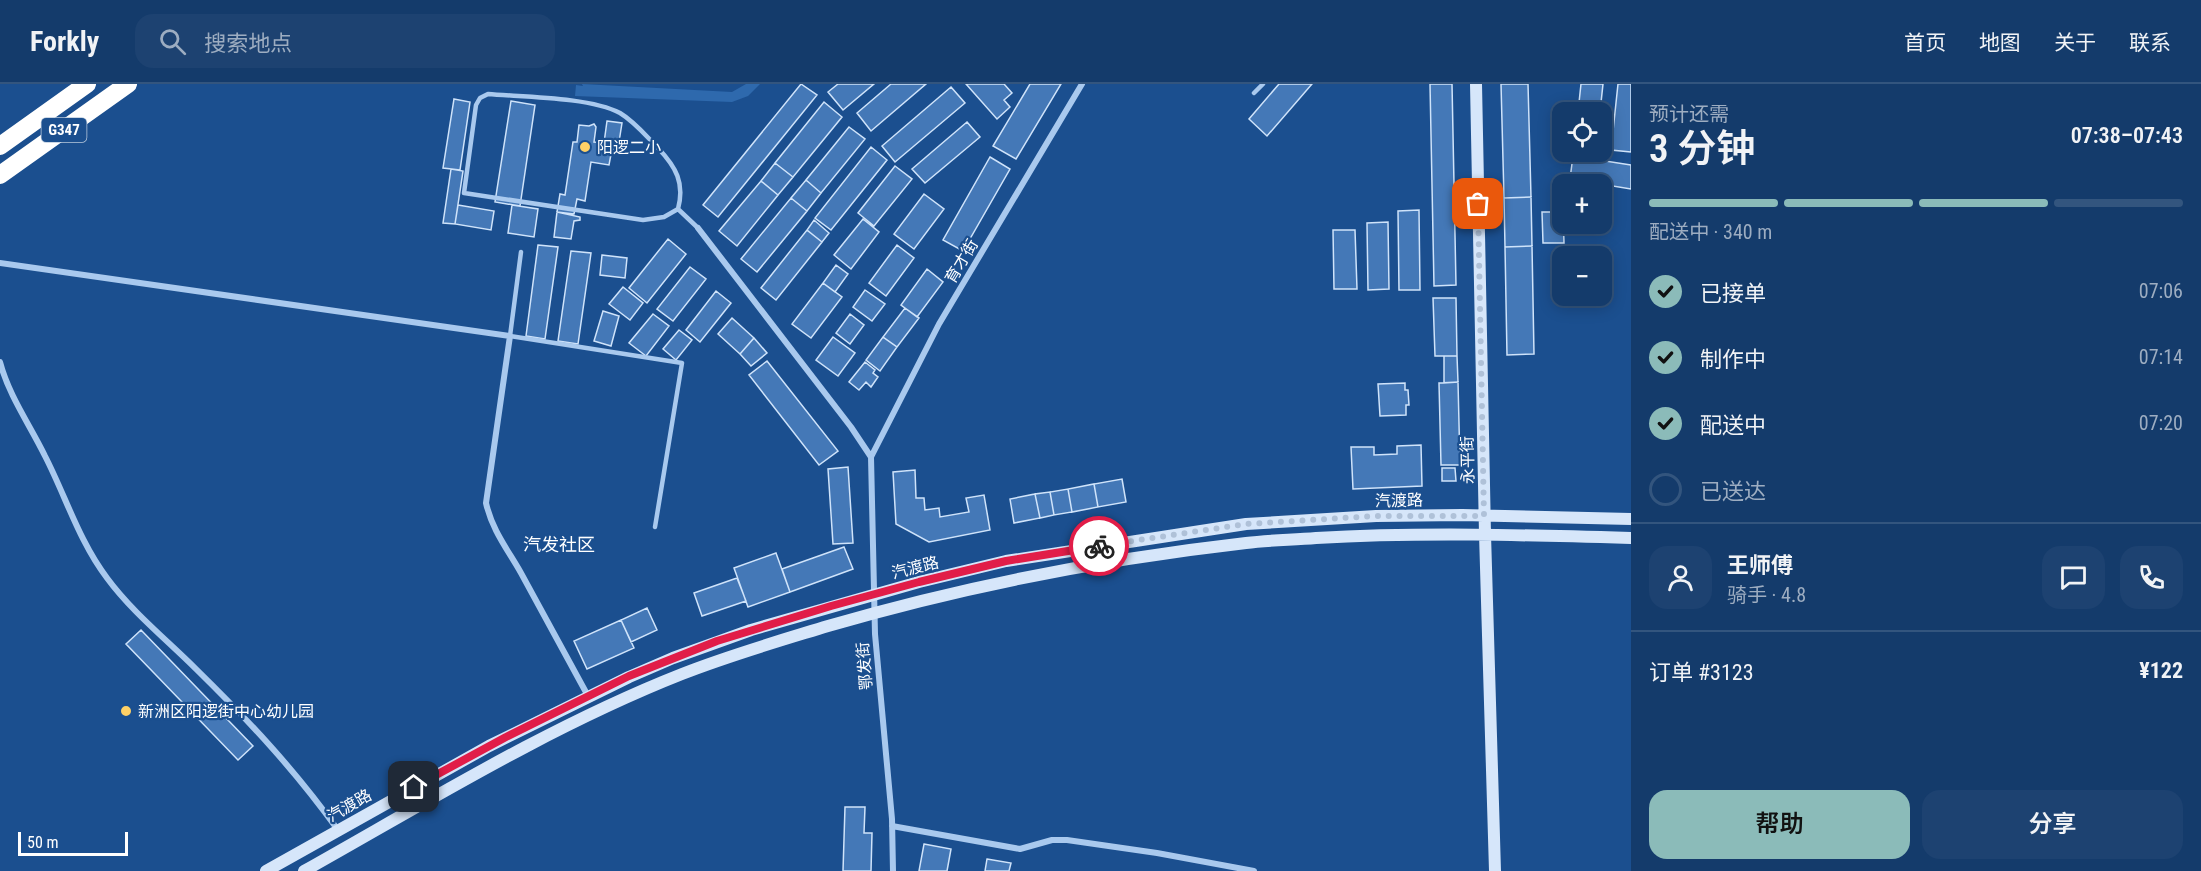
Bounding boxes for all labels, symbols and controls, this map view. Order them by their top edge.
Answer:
search box [135,14,555,68]
text: Forkly [30,25,99,58]
icon: search [156,25,189,58]
text: 搜索地点 [204,31,292,56]
text: 首页 [1904,31,1946,55]
text: 地图 [1979,31,2021,55]
text: 关于 [2054,31,2096,55]
text: 联系 [2129,31,2171,55]
map controls [1552,102,1612,306]
button: locate [1552,102,1612,162]
text: 预计还需 [1649,102,1729,126]
road number: G347 [42,118,86,142]
text: 07:38–07:43 [2071,123,2183,148]
text: 3 分钟 [1649,126,1756,172]
place label: 阳逻二小 [597,138,661,157]
marker: 阳逻二小 [578,140,592,154]
button: + [1552,174,1612,234]
pin [1452,178,1503,229]
icon: bag [1461,187,1494,220]
text: 配送中 · 340 m [1649,220,1772,244]
street label: 育才街 [941,236,982,287]
button: − [1552,246,1612,306]
icon: check [1649,275,1682,308]
text: 07:06 [2139,279,2183,303]
text: 已接单 [1700,281,1766,306]
icon: check [1649,341,1682,374]
text: 07:14 [2139,345,2183,369]
text: 制作中 [1700,347,1766,372]
icon: check [1649,407,1682,440]
text: 07:20 [2139,411,2183,435]
text: 配送中 [1700,413,1766,438]
street label: 永平街 [1458,436,1477,484]
text: 已送达 [1700,479,1766,504]
street label: 汽渡路 [1375,491,1423,510]
courier [1069,516,1129,576]
icon: bike [1083,530,1116,563]
district label: 汽发社区 [523,534,595,555]
button: person [1649,546,1712,609]
button: chat [2042,546,2105,609]
button: phone [2120,546,2183,609]
street label: 汽渡路 [890,552,941,583]
text: 王师傅 [1727,553,1793,578]
text: 骑手 · 4.8 [1727,583,1806,607]
street label: 鄂发街 [853,641,876,691]
text: ¥122 [2139,658,2183,683]
text: 订单 #3123 [1649,660,1754,685]
place label: 新洲区阳逻街中心幼儿园 [138,702,314,721]
marker: 新洲区阳逻街中心幼儿园 [119,704,133,718]
pin [388,761,439,812]
icon: home [397,770,430,803]
street label: 汽渡路 [324,785,375,826]
button: 帮助 [1649,790,1910,859]
button: 分享 [1922,790,2183,859]
scale bar [18,829,128,856]
text: 50 m [27,833,59,852]

